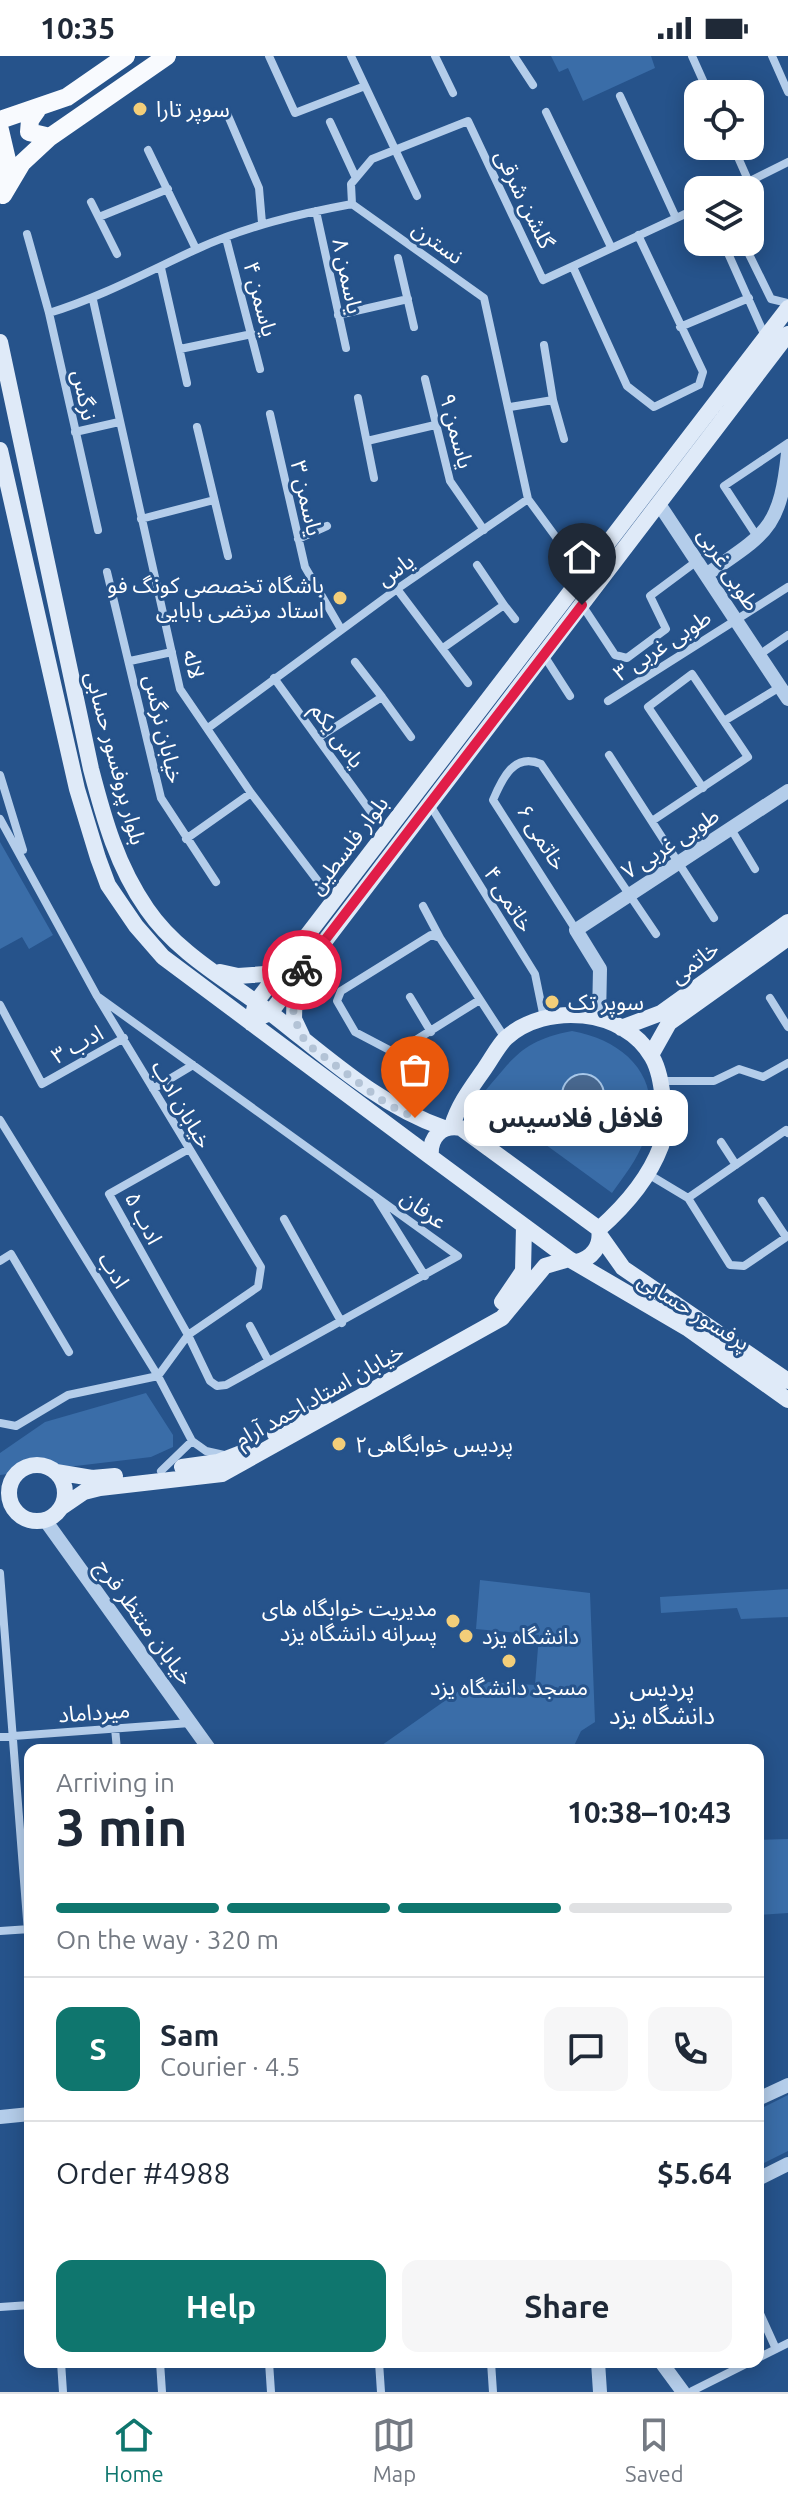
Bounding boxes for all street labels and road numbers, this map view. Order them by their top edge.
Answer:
street label: گلشن شرقی [490,145,560,254]
street label: نسترن [407,215,469,269]
street label: یاسمن ۸ [327,236,369,316]
street label: یاسمن ۴ [239,259,283,339]
street label: نرگس [67,367,103,423]
street label: یاسمن ۹ [435,391,479,471]
street label: یاسمن ۳ [286,458,328,538]
street label: طوبی غربی [693,523,765,615]
street label: یاس [371,547,419,591]
street label: طوبی غربی ۳ [608,604,716,686]
street label: لاله [179,647,210,681]
street label: بلوار پروفسور حسابی [78,668,152,848]
street label: خیابان نرگس [139,672,189,786]
street label: یاس یکم [302,697,370,775]
street label: بلوار فلسطین [303,791,394,900]
street label: خاتمی ۶ [512,799,572,875]
street label: طوبی غربی ۷ [616,802,724,884]
street label: خاتمی ۴ [479,861,539,937]
street label: خاتمی [664,935,724,989]
street label: ادب ۳ [47,1019,107,1068]
street label: خیابان ادب [146,1055,218,1153]
street label: عرفان [396,1184,452,1234]
street label: ادب ۵ [120,1187,168,1248]
street label: ادب [93,1247,135,1293]
street label: پرفسور حسابی [632,1266,755,1357]
street label: خیابان استاد احمد آرام [230,1338,410,1456]
street label: خیابان منتظر فرج [87,1554,199,1692]
street label: میرداماد [57,1697,131,1727]

